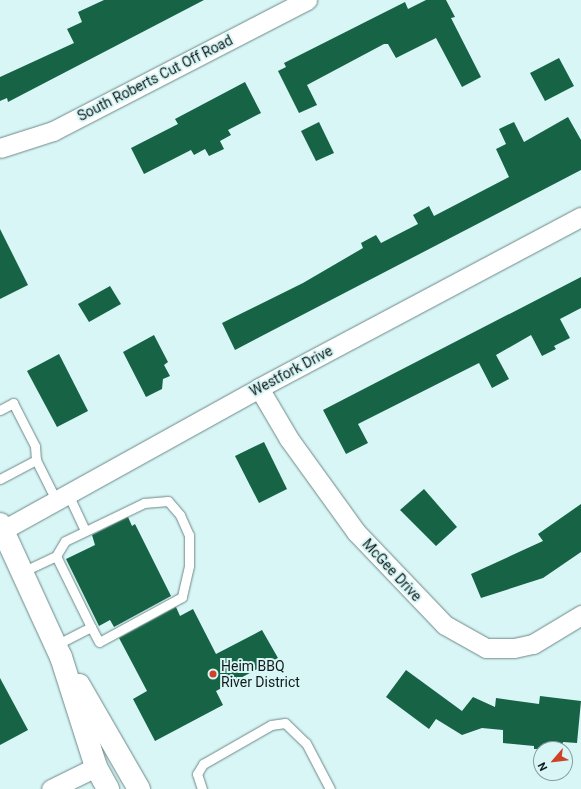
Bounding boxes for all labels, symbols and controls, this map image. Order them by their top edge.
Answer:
street label: South Roberts Cut Off Road [75,31,235,125]
street label: Westfork Drive [247,342,335,400]
street label: McGee Drive [359,535,425,605]
place label: Heim BBQ River District [221,658,300,690]
marker: Heim BBQ River District [208,669,218,679]
north arrow [533,741,573,781]
text: N [535,760,550,773]

